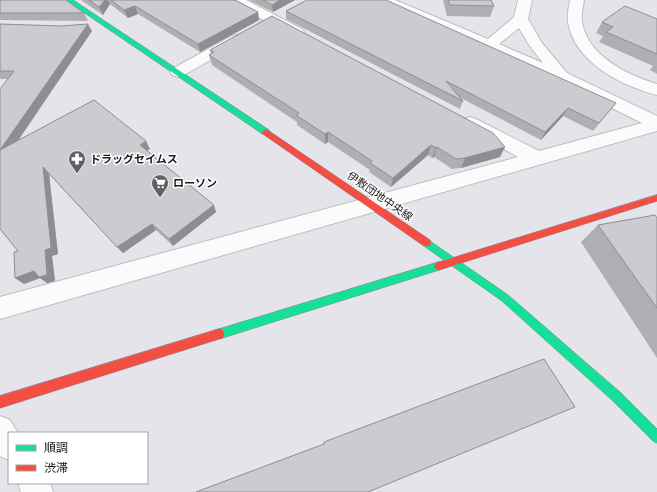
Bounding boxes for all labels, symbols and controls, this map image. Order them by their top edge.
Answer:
pharmacy icon: ドラッグセイムス [67,149,87,174]
place label: ドラッグセイムス [90,153,178,166]
street label: 伊敷団地中央線 [344,169,415,224]
supermarket icon: ローソン [150,173,170,198]
place label: ローソン [173,177,217,190]
legend [8,432,148,484]
text: 順調 [44,441,68,455]
text: 渋滞 [44,461,68,475]

